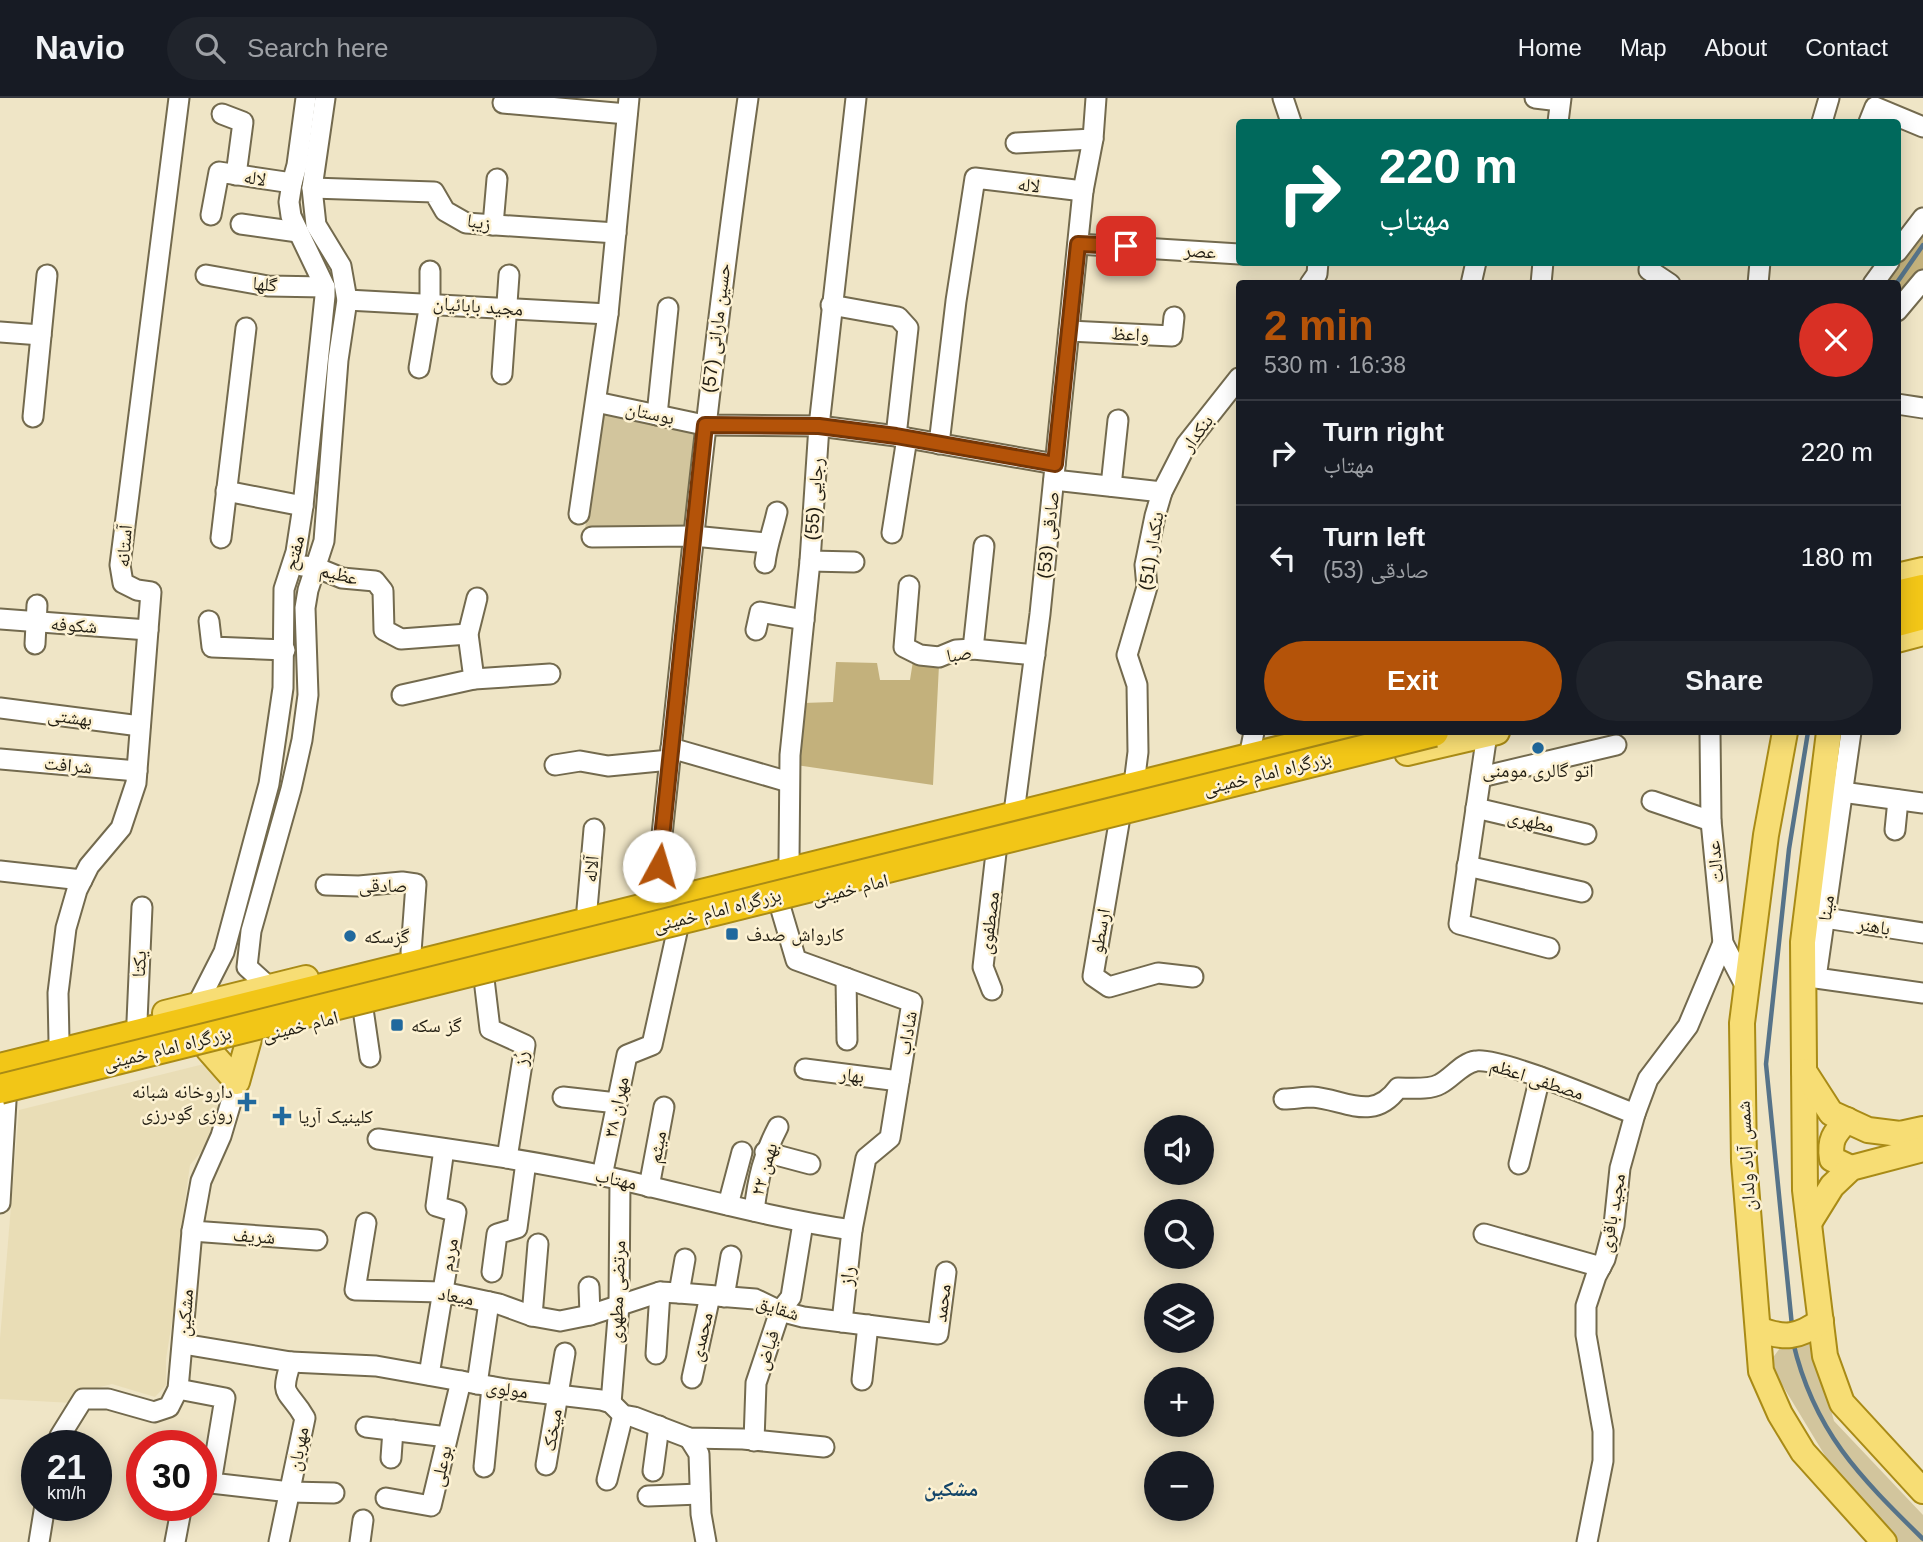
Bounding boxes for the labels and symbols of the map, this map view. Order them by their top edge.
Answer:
street label: لاله [242,166,268,190]
street label: لاله [1017,173,1041,197]
street label: زیبا [465,210,493,235]
pin [1096,216,1156,276]
street label: عصر [1182,239,1217,264]
street label: حسین مارانی (57) [698,262,735,394]
street label: گلها [252,272,278,297]
street label: مجید بابائیان [432,292,524,321]
street label: واعظ [1111,323,1149,346]
street label: بوستان [623,398,676,429]
street label: بنکدار [1176,411,1218,457]
street label: رجایی (55) [801,457,828,541]
street label: صادقی (53) [1033,490,1064,580]
street label: بنکدار (51) [1134,510,1169,592]
street label: آستانه [112,523,136,568]
street label: مفتح [280,533,310,573]
street label: عظیم [317,559,361,591]
street label: شکوفه [50,613,98,638]
street label: صبا [945,641,973,667]
street label: بهشتی [46,704,94,731]
marker: اتو گالری مومنی [1530,740,1546,756]
street label: بزرگراه امام خمینی [1201,747,1334,802]
street label: شرافت [43,752,93,779]
place label: اتو گالری مومنی [1482,760,1594,782]
street label: مطهری [1505,805,1556,838]
position arrow [622,829,696,903]
street label: عدالت [1702,839,1728,884]
street label: آلاله [579,853,603,883]
street label: امام خمینی [810,869,891,912]
street label: صادقی [359,875,407,897]
street label: بزرگراه امام خمینی [651,884,784,939]
street label: مصطفوی [975,890,1004,956]
street label: مینا [1814,894,1839,922]
street label: ارسطو [1086,907,1115,955]
street label: باهنر [1855,913,1892,940]
place label: کارواش صدف [746,924,844,946]
place label: گزسکه [364,926,409,948]
marker: کارواش صدف [724,926,740,942]
marker: گزسکه [342,928,358,944]
street label: یکتا [128,950,151,978]
street label: امام خمینی [260,1006,341,1049]
street label: شاداب [893,1009,921,1057]
place label: گز سکه [411,1015,462,1037]
marker: گز سکه [389,1017,405,1033]
street label: بزرگراه امام خمینی [101,1022,234,1077]
street label: رُز [510,1051,533,1068]
street label: مصطفی اعظم [1487,1054,1586,1106]
street label: بهار [837,1063,865,1088]
street label: مهران ۳۸ [599,1075,634,1140]
place label: داروخانه شبانه روزی گودرزی [132,1081,233,1125]
marker: داروخانه شبانه روزی گودرزی [239,1094,255,1110]
street label: شمس آباد ولدان [1733,1100,1760,1212]
marker: کلینیک آریا [272,1106,292,1126]
place label: کلینیک آریا [298,1106,373,1128]
street label: میثم [644,1129,672,1165]
street label: ۲۲ بهمن [746,1140,782,1198]
street label: مهتاب [593,1164,639,1195]
street label: مجید باقری [1595,1172,1630,1254]
street label: شریف [232,1224,276,1249]
street label: مردم [436,1237,465,1274]
street label: مرتضی مطهری [605,1240,630,1344]
street label: راز [835,1265,859,1288]
street label: میعاد [436,1283,476,1310]
street label: محمد [929,1283,955,1323]
street label: مشکین [173,1288,198,1338]
street label: شقایق [754,1291,802,1326]
street label: محمدی [685,1310,718,1364]
street label: فیاض [751,1328,784,1373]
street label: مولوی [484,1376,529,1403]
street label: میخک [538,1407,566,1453]
street label: مهربان [283,1425,314,1473]
speed limit sign: 30 [126,1430,217,1521]
street label: بوعلی [426,1443,457,1489]
district label: مشکین [924,1477,978,1502]

